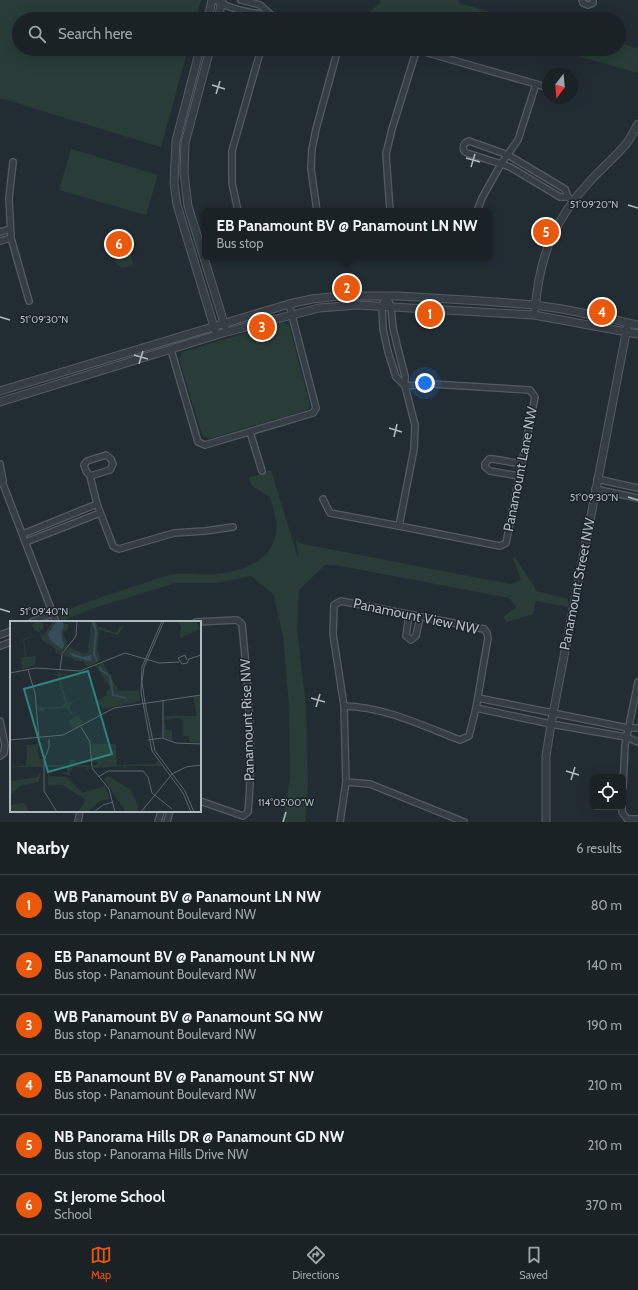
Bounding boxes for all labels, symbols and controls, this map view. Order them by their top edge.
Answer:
search box [12,12,626,56]
icon: search [26,23,48,45]
text: Search here [58,25,133,43]
north arrow [542,68,578,104]
text: 51°09'20"N [570,198,618,211]
popup [202,208,492,260]
text: EB Panamount BV @ Panamount LN NW [217,217,477,235]
pin: 5 [533,217,559,247]
pin: 6 [106,229,132,259]
text: Bus stop [217,235,263,251]
pin: 2 [334,273,360,303]
pin: 4 [589,297,615,327]
pin: 1 [417,299,443,329]
pin: 3 [249,312,275,342]
text: 51°09'30"N [20,313,68,326]
your location [415,373,435,393]
street label: Panamount Lane NW [499,404,541,533]
text: 51°09'30"N [570,491,618,504]
street label: Panamount Street NW [555,516,599,652]
street label: Panamount View NW [352,594,481,638]
text: 51°09'40"N [20,605,68,618]
inset map [10,621,201,812]
street label: Panamount Rise NW [236,658,258,782]
map controls [590,774,626,810]
button: locate [590,774,626,810]
text: 114°05'00"W [258,796,314,809]
text: Nearby [16,838,69,858]
text: 6 results [576,840,622,856]
text: WB Panamount BV @ Panamount LN NW [54,888,321,906]
text: 1 [27,897,31,913]
text: 80 m [591,897,622,913]
text: Bus stop · Panamount Boulevard NW [54,906,256,922]
text: EB Panamount BV @ Panamount LN NW [54,948,315,966]
text: 2 [26,957,32,973]
text: 140 m [587,957,622,973]
text: Bus stop · Panamount Boulevard NW [54,966,256,982]
text: WB Panamount BV @ Panamount SQ NW [54,1008,323,1026]
text: 3 [25,1017,33,1033]
text: 190 m [587,1017,622,1033]
text: Bus stop · Panamount Boulevard NW [54,1026,256,1042]
text: EB Panamount BV @ Panamount ST NW [54,1068,314,1086]
text: 4 [25,1077,33,1093]
text: 210 m [588,1077,622,1093]
text: Bus stop · Panamount Boulevard NW [54,1086,256,1102]
text: NB Panorama Hills DR @ Panamount GD NW [54,1128,344,1146]
text: 5 [26,1137,32,1153]
text: 210 m [588,1137,622,1153]
text: Bus stop · Panorama Hills Drive NW [54,1146,248,1162]
text: St Jerome School [54,1188,165,1206]
text: 6 [25,1197,33,1213]
text: 370 m [585,1197,622,1213]
text: School [54,1206,92,1222]
tab: Map [90,1244,112,1282]
tab: Directions [292,1244,339,1282]
tab: Saved [519,1244,548,1282]

